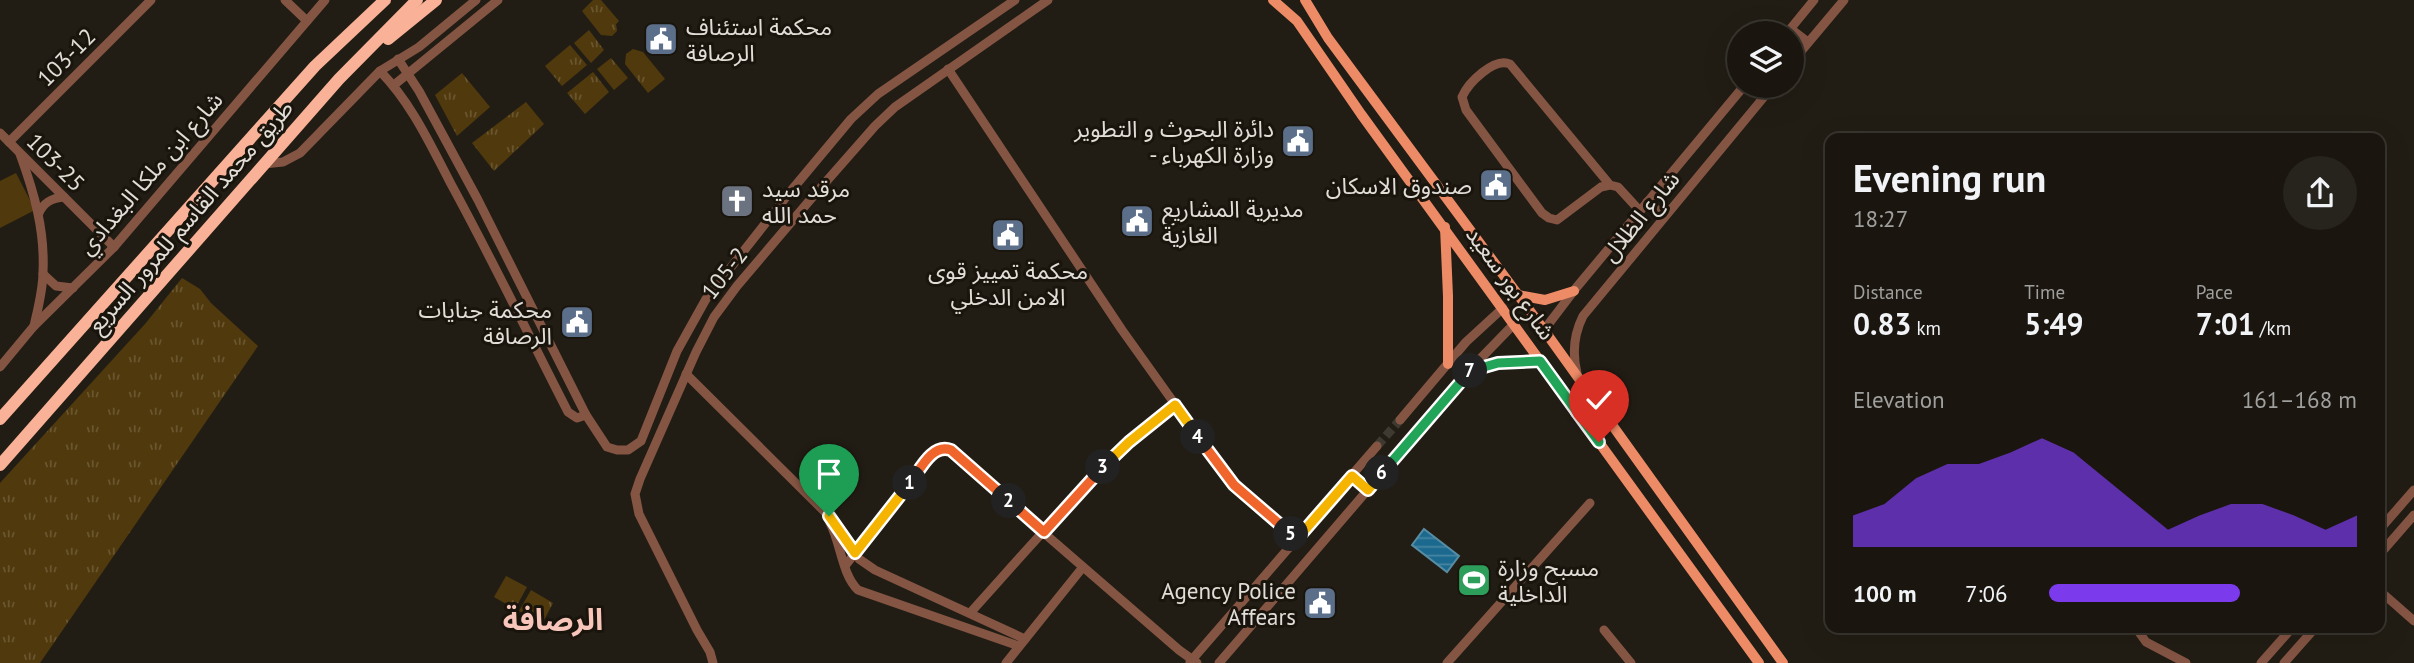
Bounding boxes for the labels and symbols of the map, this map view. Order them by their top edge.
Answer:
place label: محكمة استئناف الرصافة [686,12,832,67]
public building icon: محكمة استئناف الرصافة [642,20,680,58]
street label: 103-12 [31,22,101,92]
street label: شارع ابن ملكا البغدادي [71,86,231,263]
street label: طريق محمد القاسم للمرور السريع [81,94,301,340]
place label: دائرة البحوث و التطوير - وزارة الكهرباء [1073,114,1274,169]
public building icon: دائرة البحوث و التطوير - وزارة الكهرباء [1279,122,1317,160]
street label: 103-25 [21,127,91,197]
street label: شارع الظلال [1595,165,1688,269]
public building icon: صندوق الاسكان [1477,166,1515,204]
place label: صندوق الاسكان [1326,171,1472,200]
place label: مرقد سيد حمد الله [762,174,850,229]
church icon: مرقد سيد حمد الله [718,182,756,220]
place label: مديرية المشاريع الغازية [1162,194,1304,249]
public building icon: مديرية المشاريع الغازية [1118,202,1156,240]
public building icon: محكمة تمييز قوى الامن الدخلي [989,216,1027,254]
street label: شارع بور سعيد [1458,221,1562,347]
street label: 105-2 [695,241,753,305]
place label: محكمة تمييز قوى الامن الدخلي [928,256,1088,314]
place label: محكمة جنايات الرصافة [418,295,552,350]
public building icon: محكمة جنايات الرصافة [558,303,596,341]
pin: 7 [1452,354,1488,388]
pin [1569,370,1629,442]
pin: 4 [1180,420,1216,454]
pin [799,444,859,516]
pin: 3 [1086,449,1120,484]
pin: 6 [1364,456,1400,490]
pin: 1 [892,466,928,500]
pin: 2 [992,484,1026,518]
pin: 5 [1274,516,1308,552]
place label: مسبح وزارة الداخلية [1498,553,1599,608]
sports icon: مسبح وزارة الداخلية [1455,561,1493,599]
place label: Agency Police Affears [1161,576,1296,631]
public building icon: Agency Police Affears [1301,584,1339,622]
district label: الرصافة [503,599,603,638]

